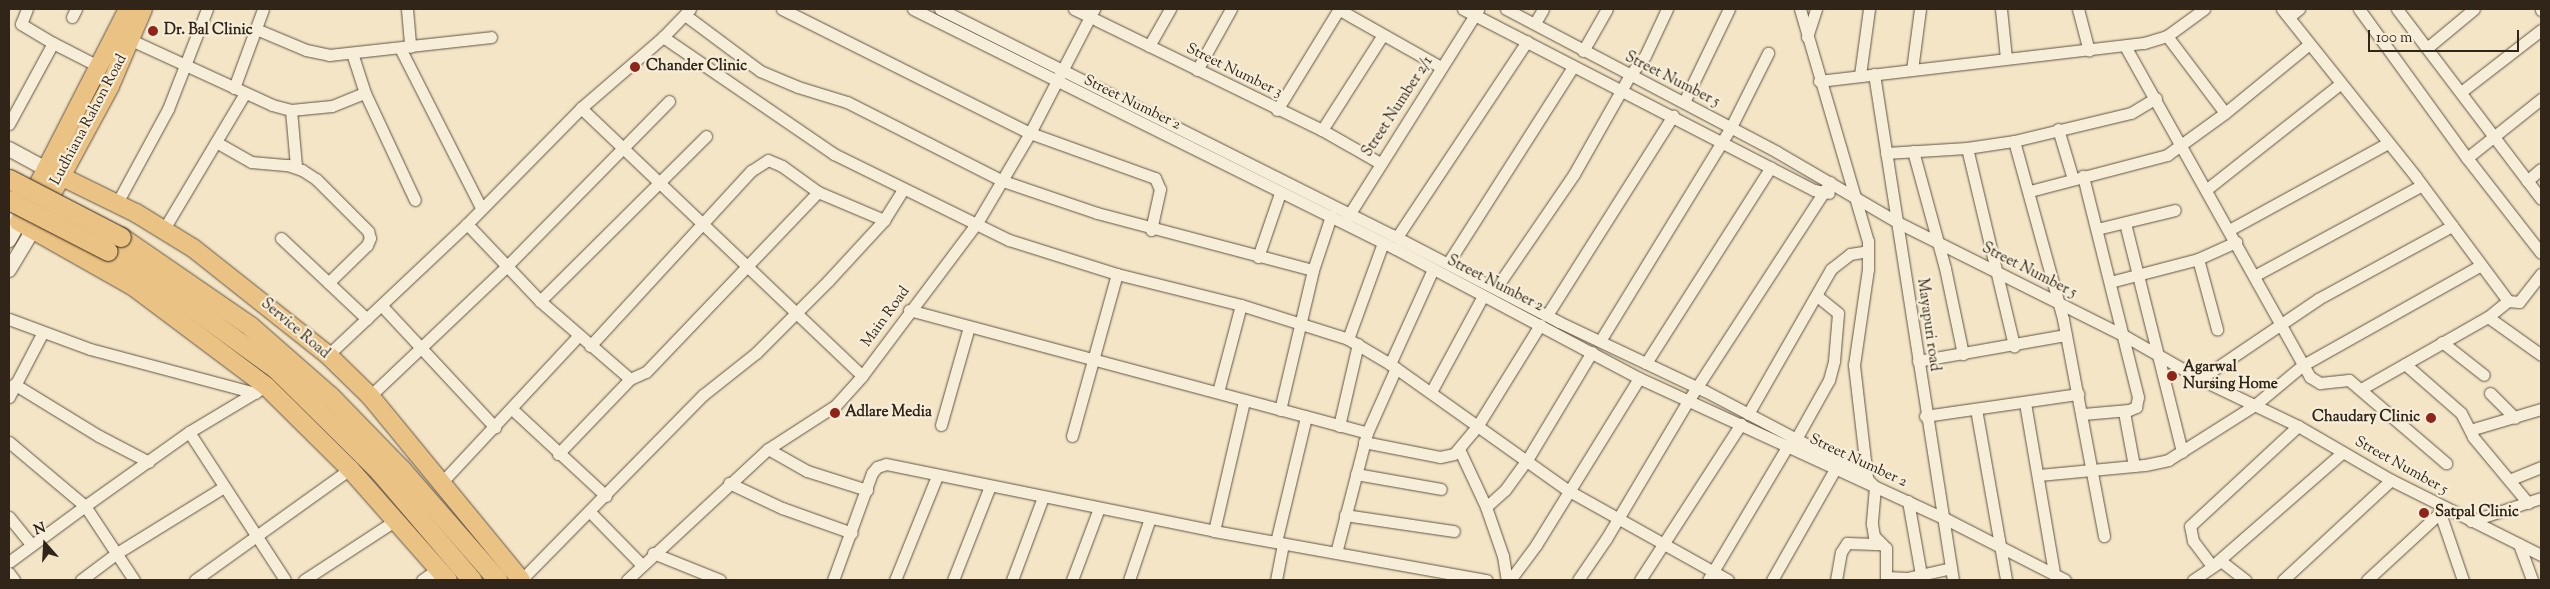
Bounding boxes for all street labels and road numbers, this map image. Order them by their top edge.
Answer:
street label: Street Number 3 [1183,40,1285,102]
street label: Street Number 5 [1622,48,1722,112]
street label: Ludhiana Rahon Road [47,52,131,188]
street label: Street Number 2/1 [1359,53,1437,161]
street label: Street Number 2 [1081,72,1183,134]
street label: Street Number 5 [1979,239,2079,303]
street label: Street Number 2 [1444,252,1546,316]
street label: Mayapuri road [1913,277,1943,373]
street label: Main Road [858,283,914,351]
street label: Service Road [257,295,333,363]
street label: Street Number 2 [1806,430,1910,492]
street label: Street Number 5 [2351,433,2451,499]

